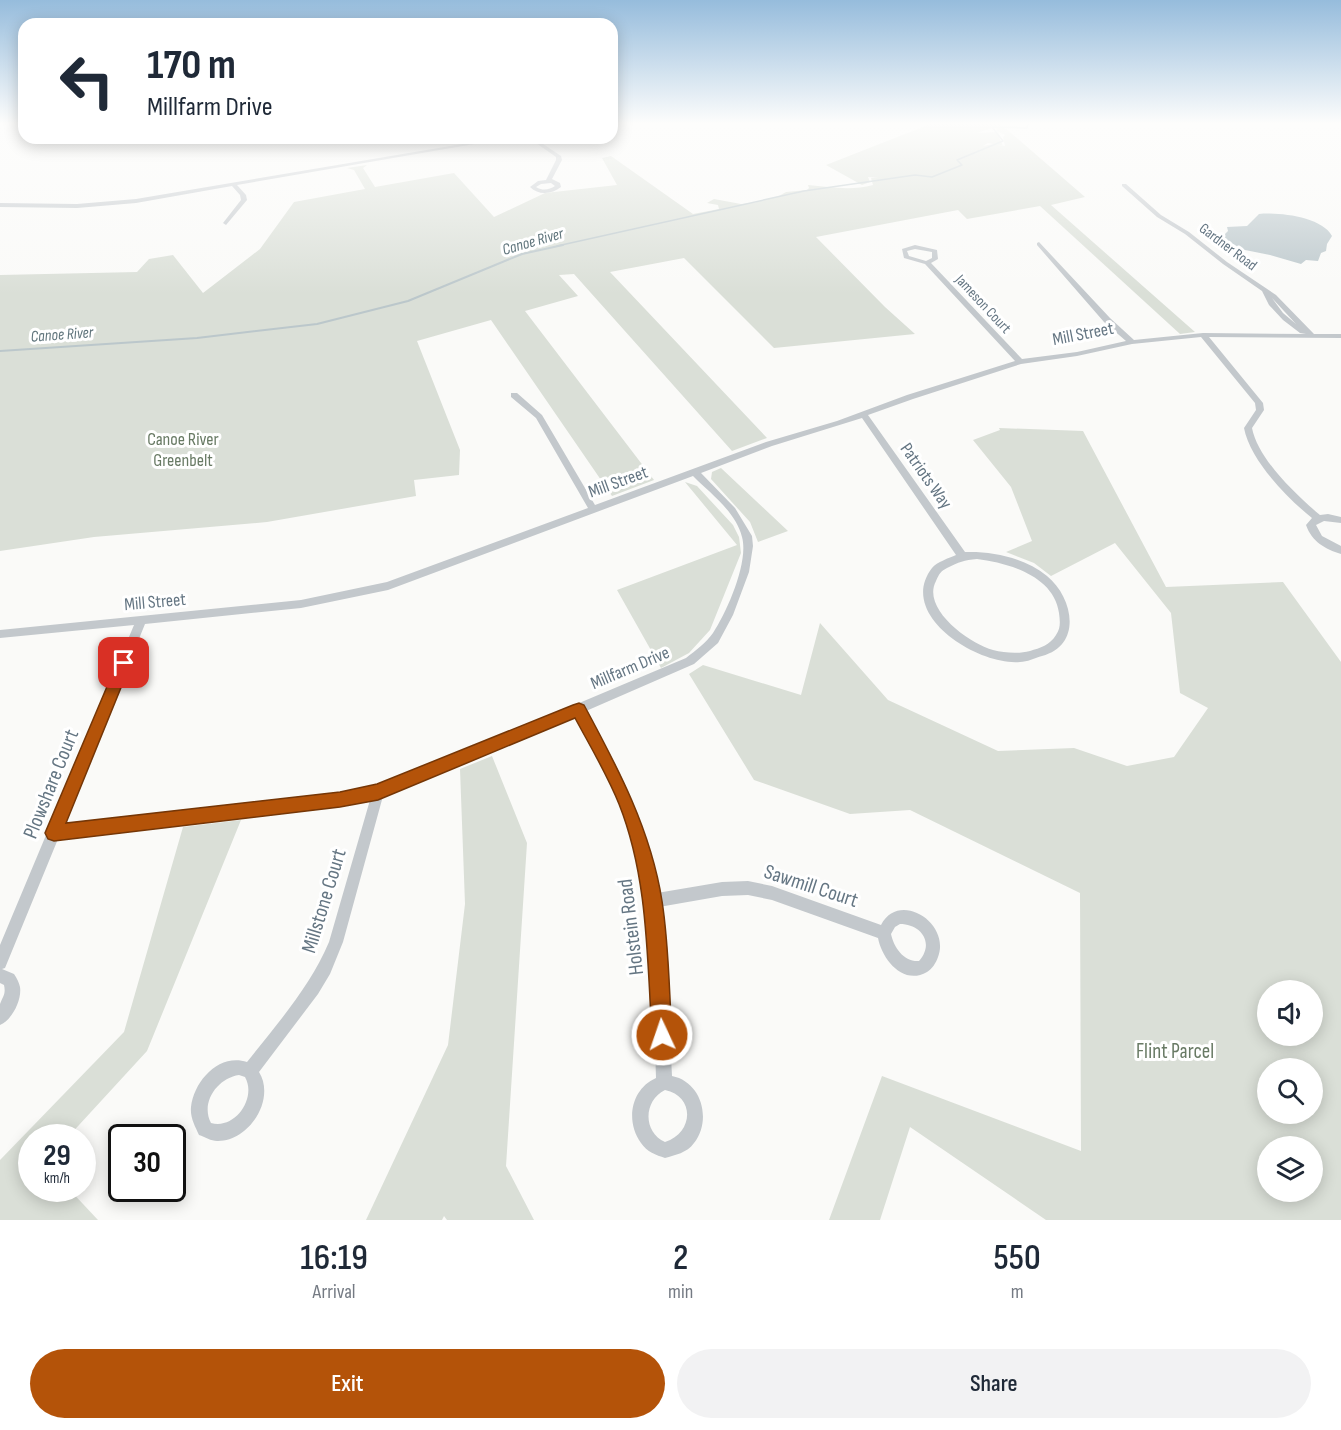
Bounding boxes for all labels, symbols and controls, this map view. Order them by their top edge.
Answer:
text: 170 m [147,40,236,91]
icon: left [48,42,126,120]
text: Millfarm Drive [147,91,273,123]
street label: Gardner Road [1195,219,1261,275]
water label: Canoe River [500,224,566,260]
street label: Jameson Court [950,270,1015,338]
street label: Mill Street [1051,318,1116,350]
water label: Canoe River [30,323,94,347]
park label: Canoe River Greenbelt [147,429,219,471]
street label: Patriots Way [896,439,956,513]
street label: Mill Street [585,461,651,502]
street label: Mill Street [123,589,187,615]
pin [98,637,149,688]
street label: Millfarm Drive [587,642,673,694]
icon: arrive [107,646,140,679]
street label: Plowshare Court [18,726,84,842]
street label: Millstone Court [296,846,352,956]
street label: Sawmill Court [761,859,861,913]
street label: Holstein Road [613,877,649,977]
map controls [1257,980,1323,1202]
button: sound [1257,980,1323,1046]
position arrow [630,1003,694,1067]
park label: Flint Parcel [1136,1039,1214,1064]
button: search [1257,1058,1323,1124]
speed limit sign: 30 [108,1124,186,1202]
button: layers [1257,1136,1323,1202]
text: 29 [43,1138,71,1174]
text: km/h [44,1169,70,1188]
text: 16:19 [300,1237,368,1280]
text: 2 [673,1237,688,1280]
text: 550 [994,1237,1041,1280]
text: Arrival [313,1280,356,1304]
text: min [668,1280,693,1304]
text: m [1011,1280,1024,1304]
button: Exit [30,1349,665,1418]
button: Share [677,1349,1311,1418]

